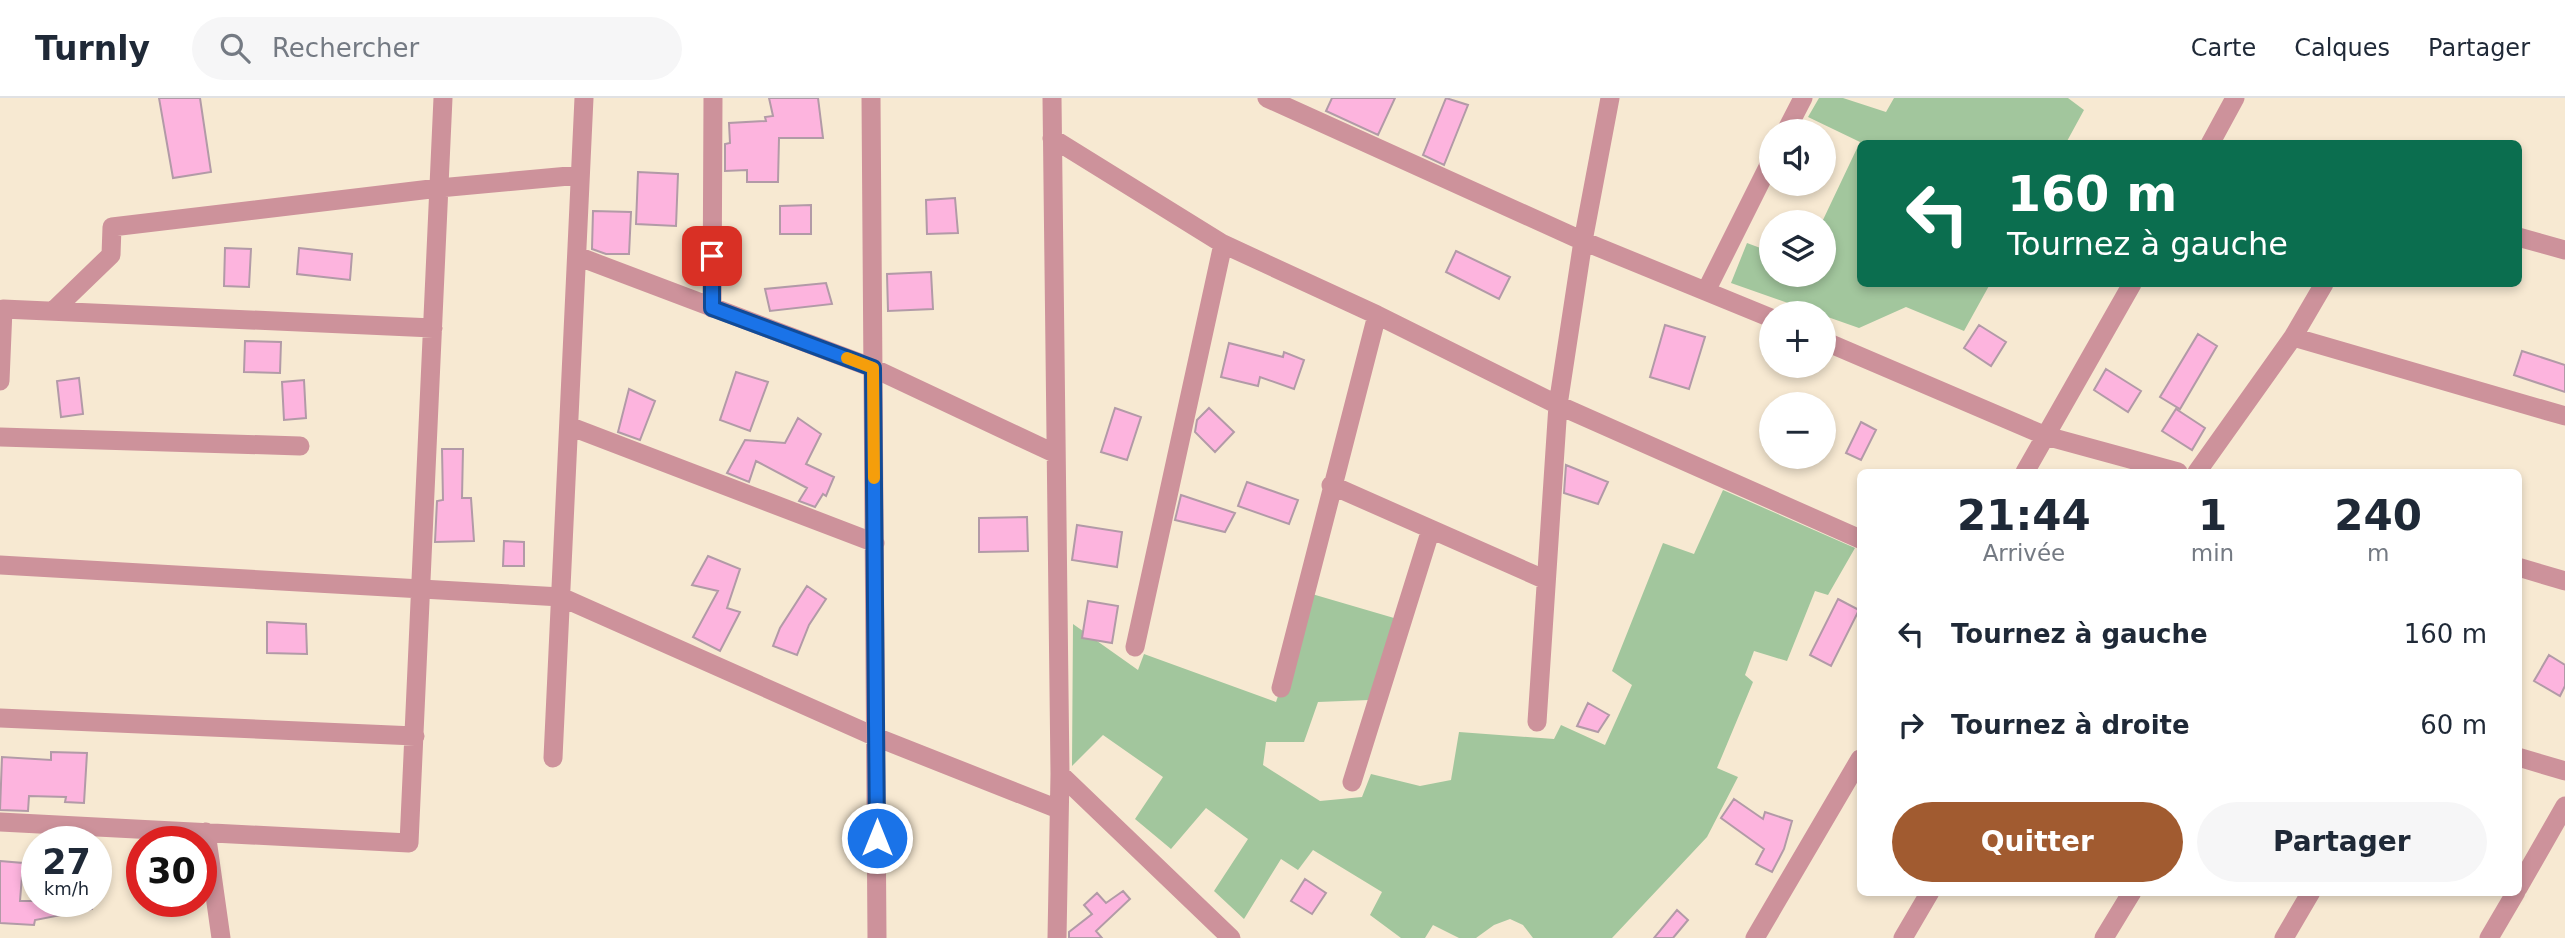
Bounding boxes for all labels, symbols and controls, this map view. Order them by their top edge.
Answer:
search box [192,17,682,80]
text: Turnly [35,29,150,68]
icon: search [216,29,254,67]
text: Rechercher [272,33,419,63]
text: Carte [2191,34,2256,62]
text: Calques [2294,34,2390,62]
text: Partager [2428,34,2530,62]
map controls [1759,119,1836,469]
button: sound [1759,119,1836,196]
text: 160 m [2007,166,2177,223]
icon: left [1892,168,1983,259]
button: layers [1759,210,1836,287]
text: Tournez à gauche [2007,225,2288,263]
pin [682,226,742,286]
icon: arrive [693,237,731,275]
button: + [1759,301,1836,378]
button: − [1759,392,1836,469]
text: 21:44 [1957,491,2091,540]
text: 1 [2198,491,2227,540]
text: 240 [2334,491,2422,540]
text: Arrivée [1983,540,2065,566]
text: min [2191,540,2234,566]
text: m [2367,540,2389,566]
icon: left [1892,615,1930,653]
text: Tournez à gauche [1951,619,2208,649]
text: 160 m [2404,619,2487,649]
icon: right [1892,706,1930,744]
text: Tournez à droite [1951,710,2190,740]
text: 60 m [2420,710,2487,740]
position arrow [840,801,914,875]
button: Quitter [1892,802,2183,882]
button: Partager [2197,802,2487,882]
speed limit sign: 30 [126,826,217,917]
text: 27 [42,842,91,882]
text: km/h [44,878,89,899]

